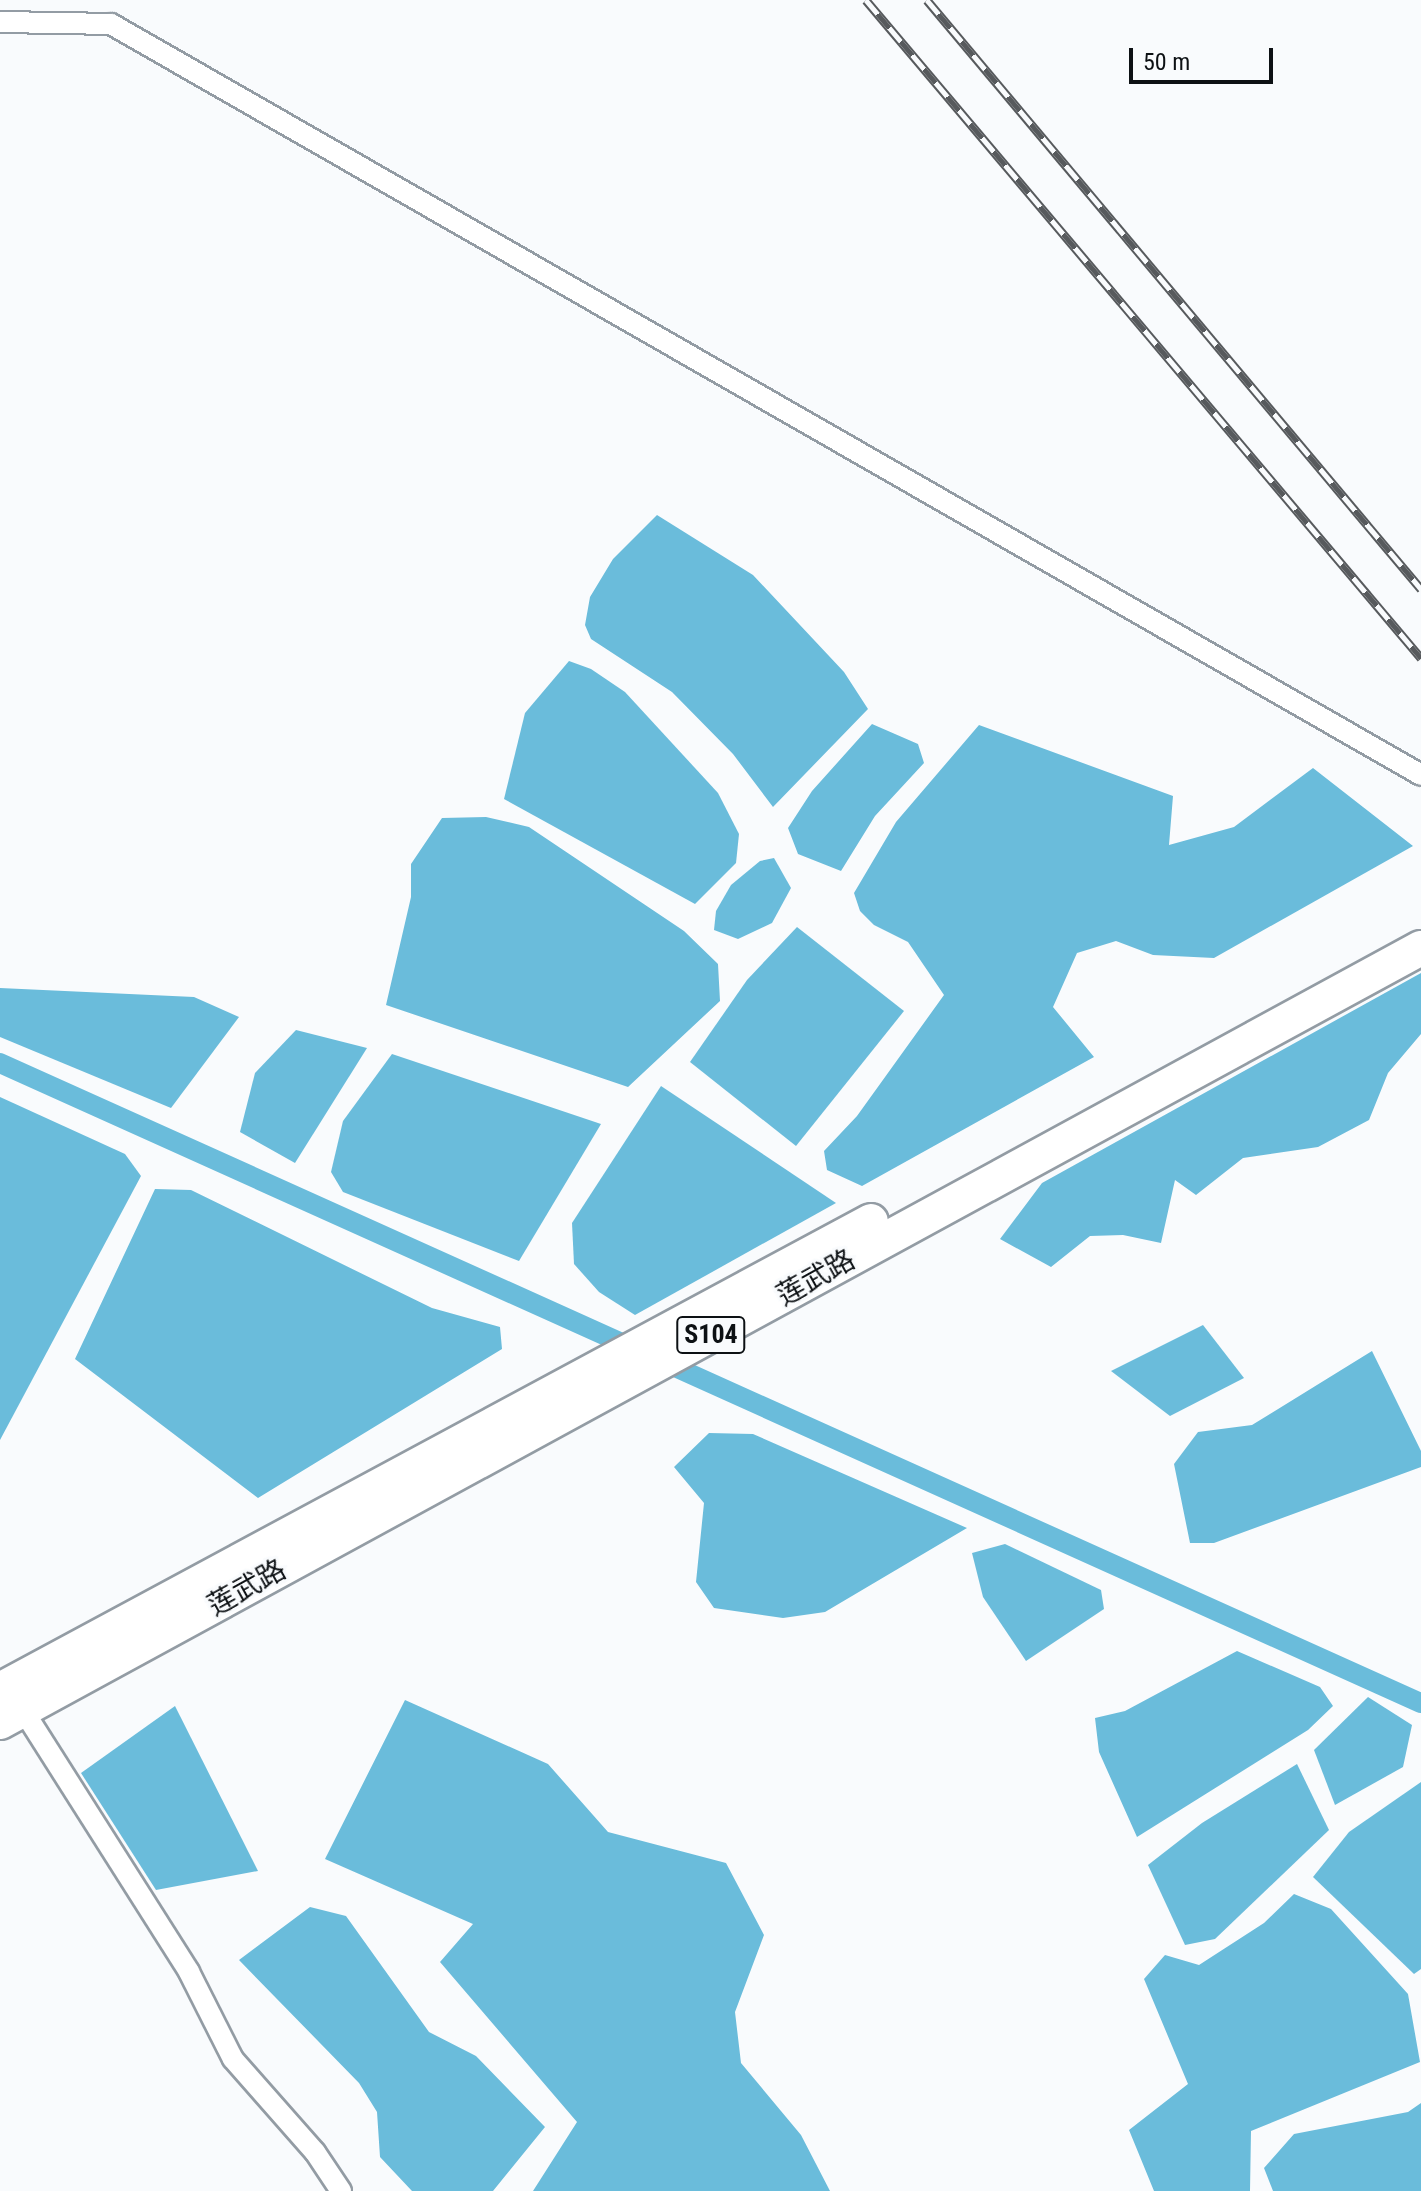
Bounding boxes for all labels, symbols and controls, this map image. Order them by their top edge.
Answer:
scale bar [1133,32,1277,82]
text: 50 m [1143,48,1190,76]
street label: 莲武路 [771,1243,861,1313]
road number: S104 [675,1313,747,1357]
street label: 莲武路 [202,1553,292,1623]

